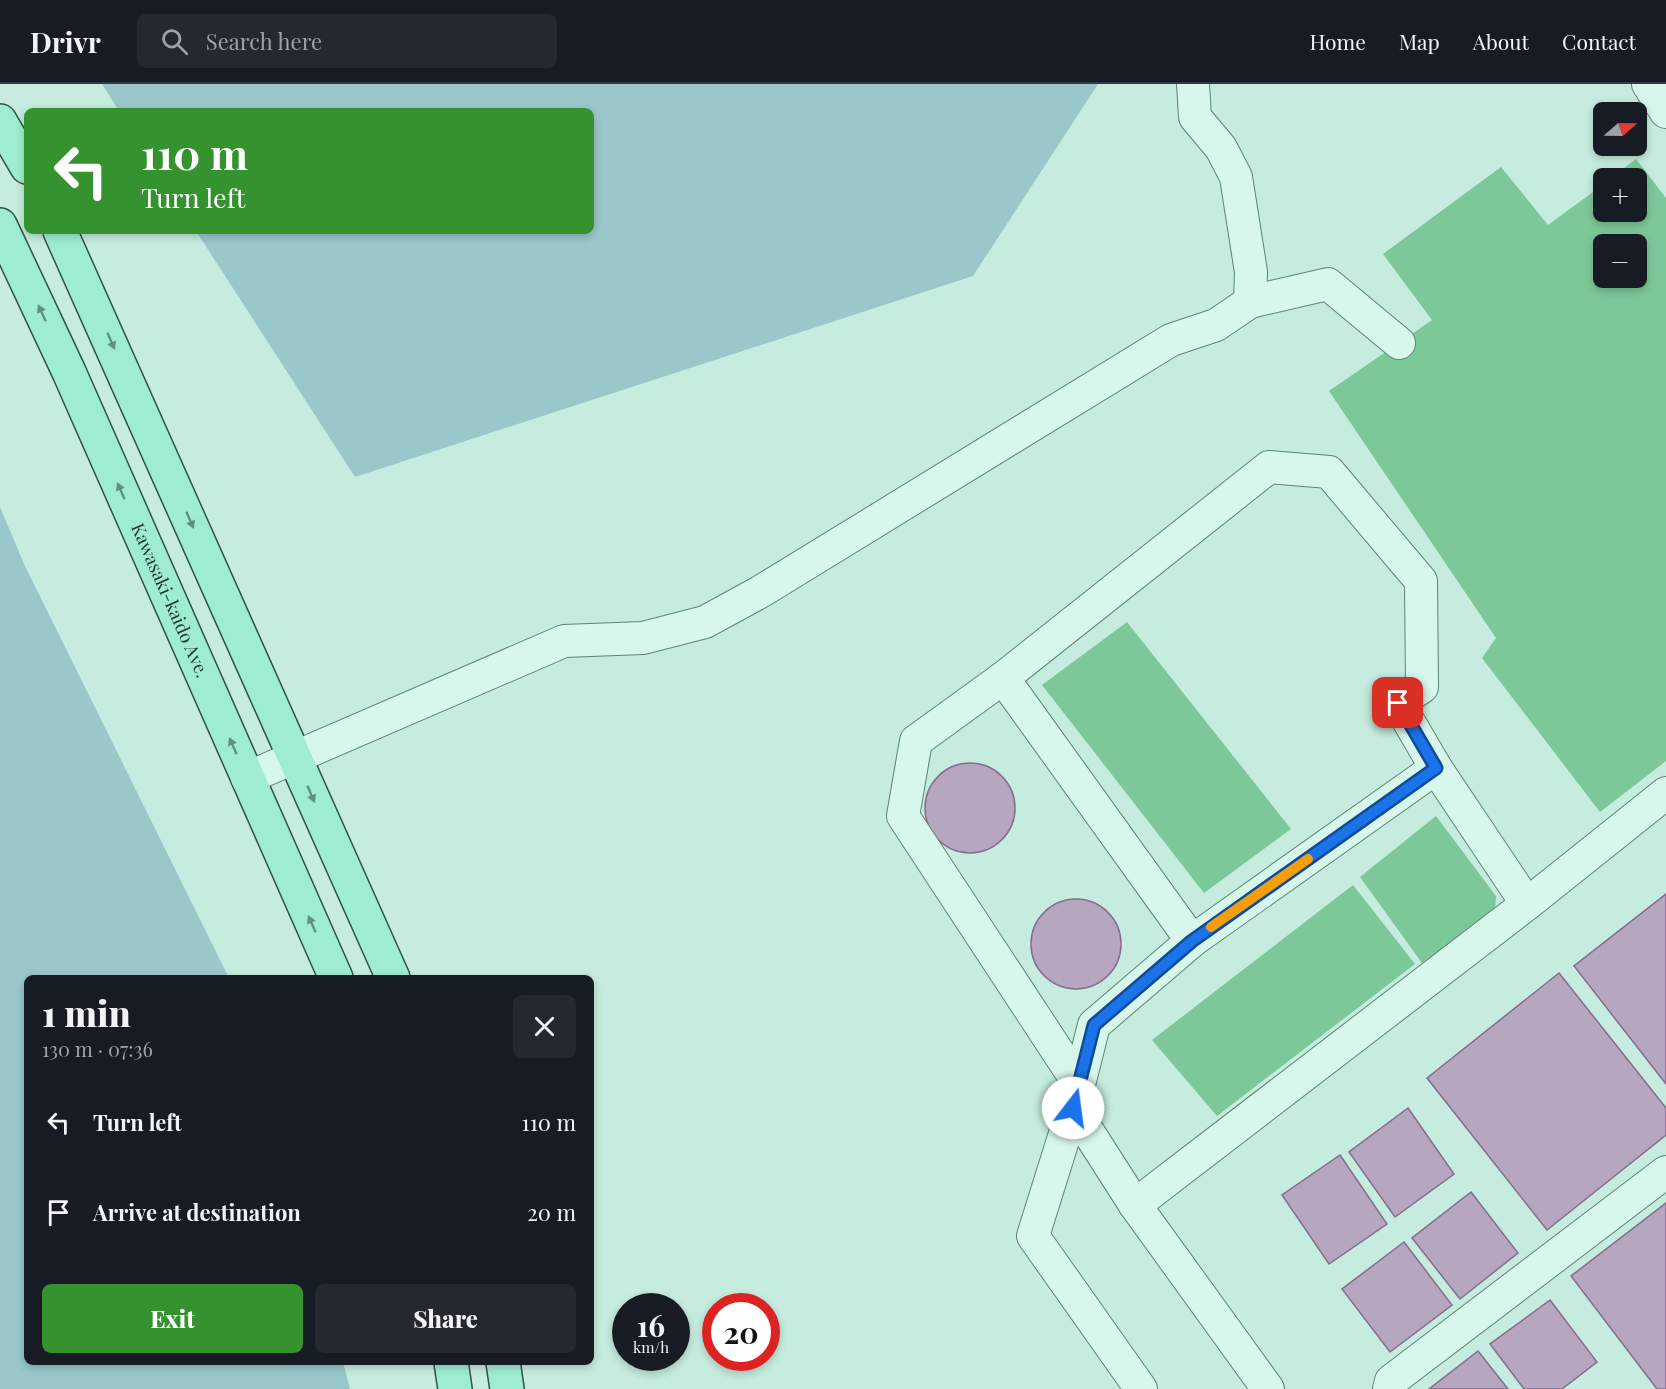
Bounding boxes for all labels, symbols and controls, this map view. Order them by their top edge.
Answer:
search box [137,14,557,68]
text: Drivr [30,23,101,60]
icon: search [158,25,191,58]
text: Search here [206,26,322,56]
text: Home [1310,27,1366,55]
text: Map [1399,27,1440,55]
text: About [1473,27,1529,55]
text: Contact [1562,27,1636,55]
north arrow [1593,102,1647,156]
map controls [1593,102,1647,288]
text: 110 m [141,125,248,181]
icon: left [42,132,120,210]
button: + [1593,168,1647,222]
text: Turn left [141,179,245,215]
button: − [1593,234,1647,288]
one-way arrow [37,304,46,321]
one-way arrow [106,333,116,351]
one-way arrow [116,481,126,499]
one-way arrow [185,511,194,528]
street label: Kawasaki-kaido Ave. [126,519,215,681]
pin [1372,677,1423,728]
icon: arrive [1381,686,1414,719]
one-way arrow [228,737,238,755]
one-way arrow [306,786,316,804]
one-way arrow [307,915,317,933]
text: 1 min [42,988,131,1036]
button: close [513,995,576,1058]
text: 130 m · 07:36 [42,1035,153,1062]
position arrow [1041,1076,1105,1140]
icon: left [42,1106,75,1139]
text: Turn left [93,1107,182,1137]
text: 110 m [522,1107,576,1137]
icon: arrive [42,1196,75,1229]
text: Arrive at destination [93,1197,301,1227]
text: 20 m [527,1197,576,1227]
button: Exit [42,1284,303,1353]
button: Share [315,1284,576,1353]
speed limit sign: 20 [702,1293,780,1371]
text: 16 [637,1305,665,1345]
text: km/h [633,1337,669,1357]

